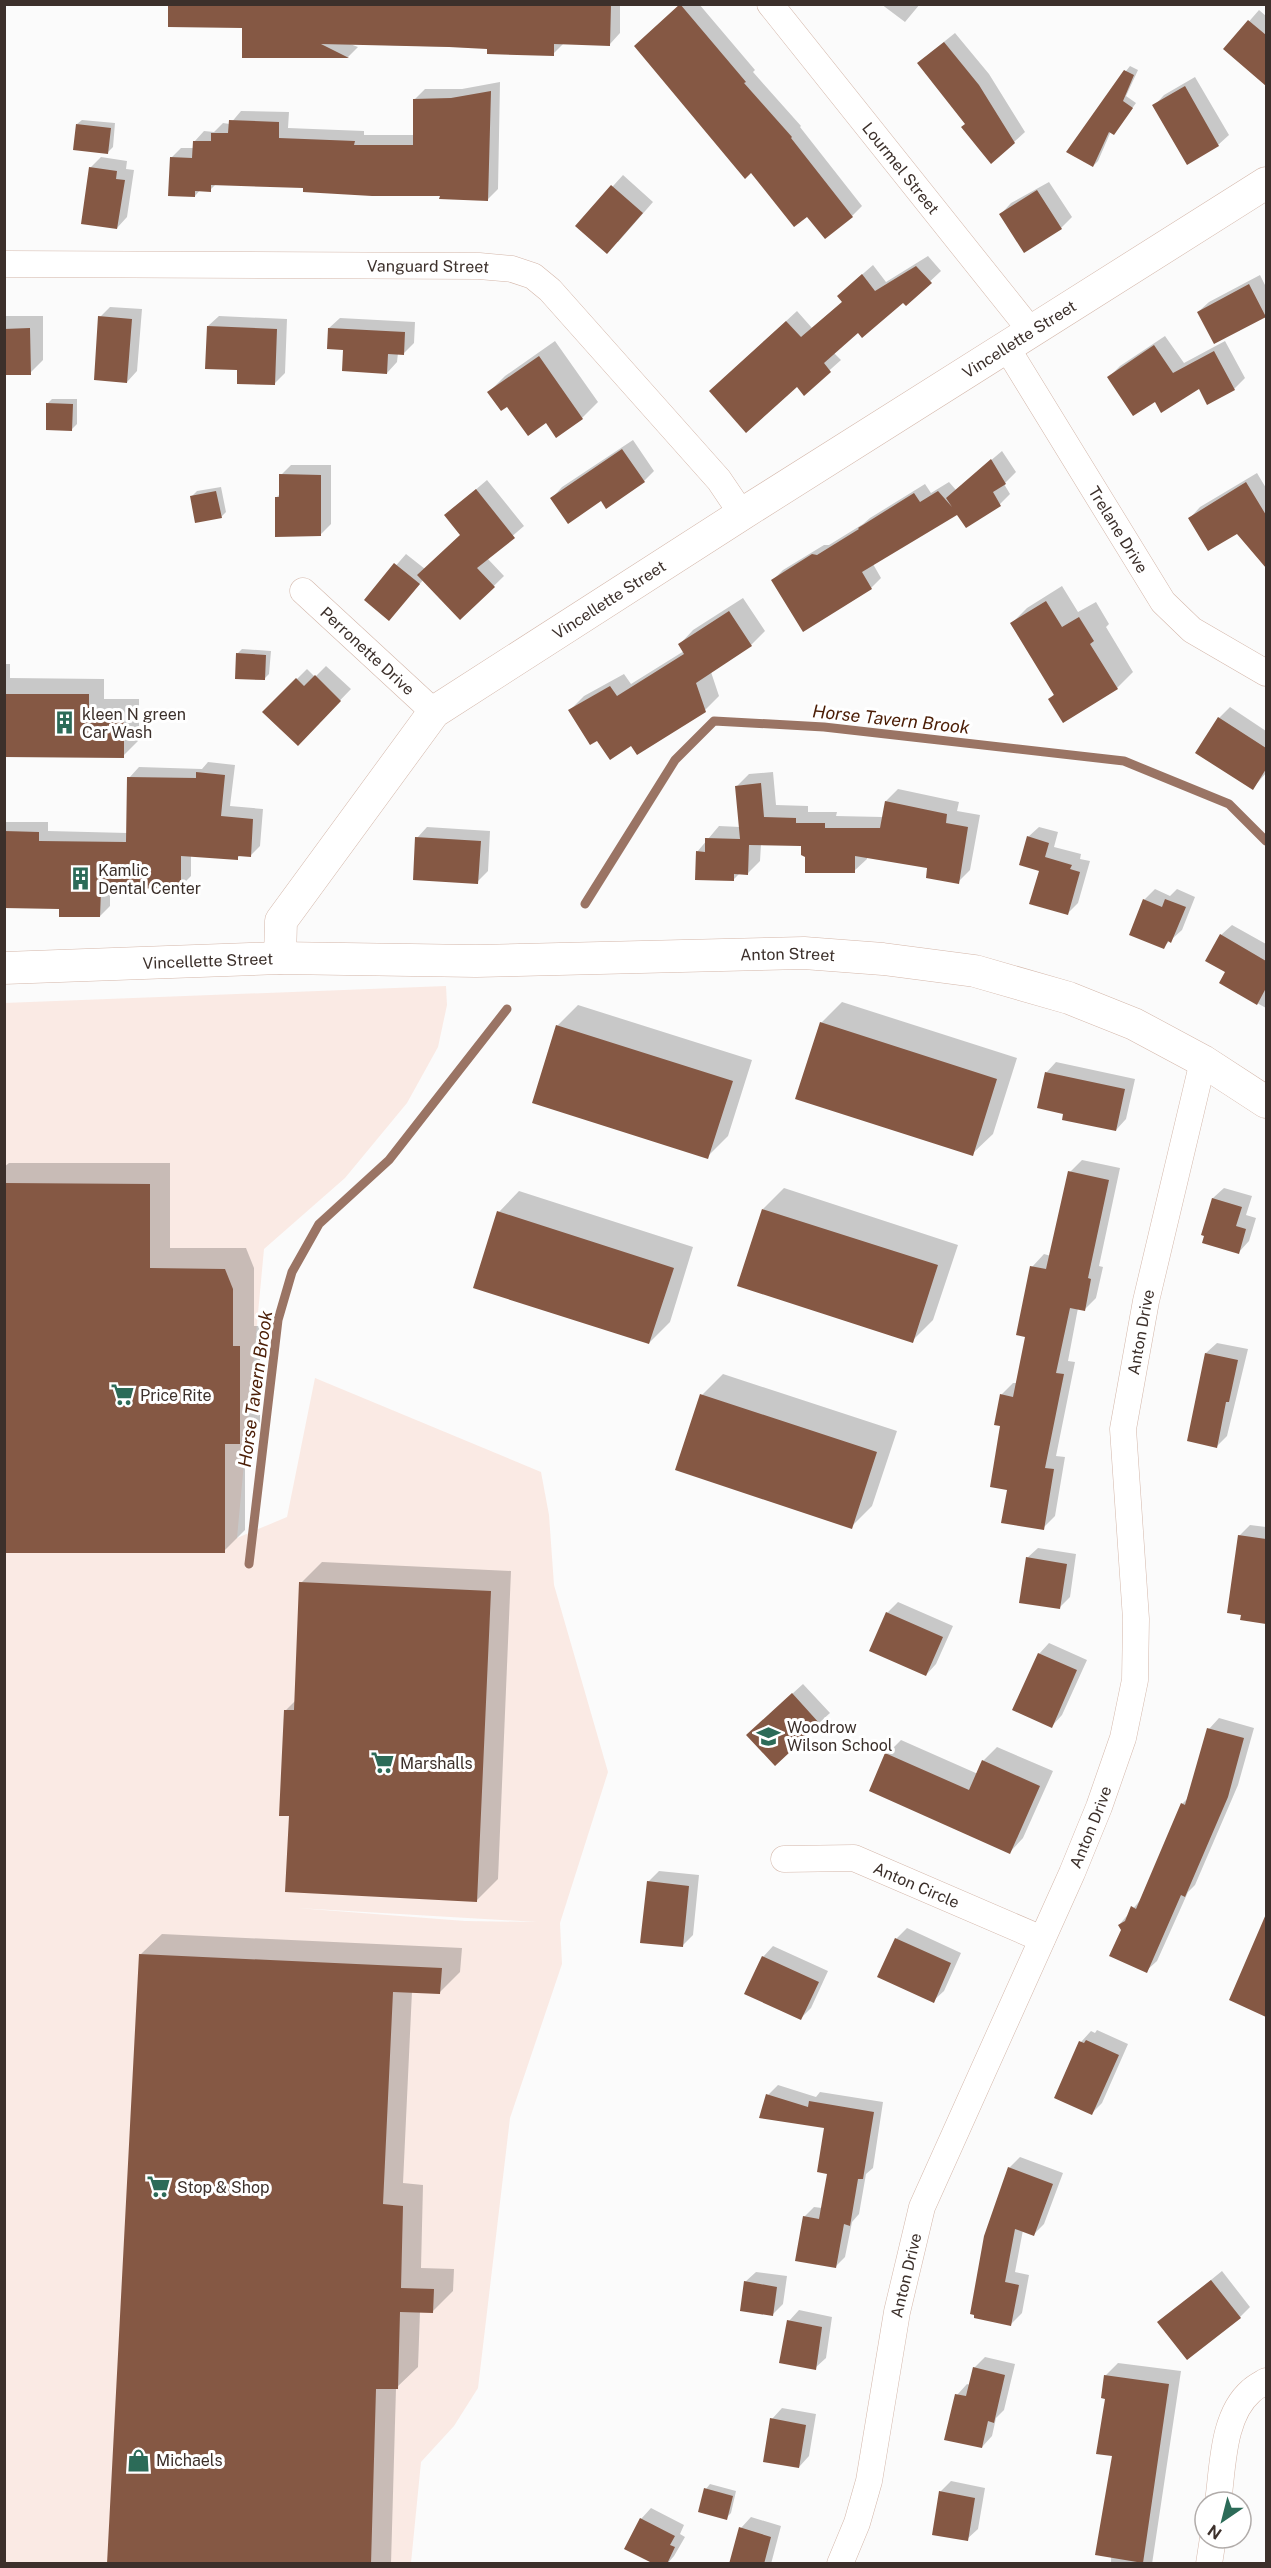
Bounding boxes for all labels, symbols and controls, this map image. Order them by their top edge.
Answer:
street label: Lourmel Street [859,118,943,218]
street label: Vanguard Street [367,256,490,276]
street label: Vincellette Street [959,296,1079,382]
street label: Trelane Drive [1085,483,1152,576]
street label: Vincellette Street [549,556,669,643]
street label: Perronette Drive [317,603,419,699]
water label: Horse Tavern Brook [811,700,971,738]
place label: kleen N green Car Wash [82,705,186,742]
building icon: kleen N green Car Wash [51,710,77,736]
place label: Kamlic Dental Center [98,861,201,898]
building icon: Kamlic Dental Center [67,866,93,892]
street label: Anton Street [740,943,836,965]
street label: Vincellette Street [142,949,274,972]
street label: Anton Drive [1123,1287,1158,1376]
water label: Horse Tavern Brook [234,1309,276,1469]
supermarket icon: Price Rite [109,1382,135,1408]
place label: Price Rite [140,1386,212,1405]
place label: Woodrow Wilson School [787,1718,893,1755]
school or university icon: Woodrow Wilson School [756,1723,782,1749]
supermarket icon: Marshalls [369,1750,395,1776]
place label: Marshalls [400,1754,473,1773]
street label: Anton Drive [1066,1783,1115,1871]
street label: Anton Circle [871,1858,962,1912]
supermarket icon: Stop & Shop [146,2174,172,2200]
place label: Stop & Shop [177,2178,270,2197]
street label: Anton Drive [887,2231,925,2319]
shop icon: Michaels [125,2447,151,2473]
place label: Michaels [156,2451,223,2470]
north arrow [1193,2490,1253,2550]
text: N [1204,2521,1225,2543]

